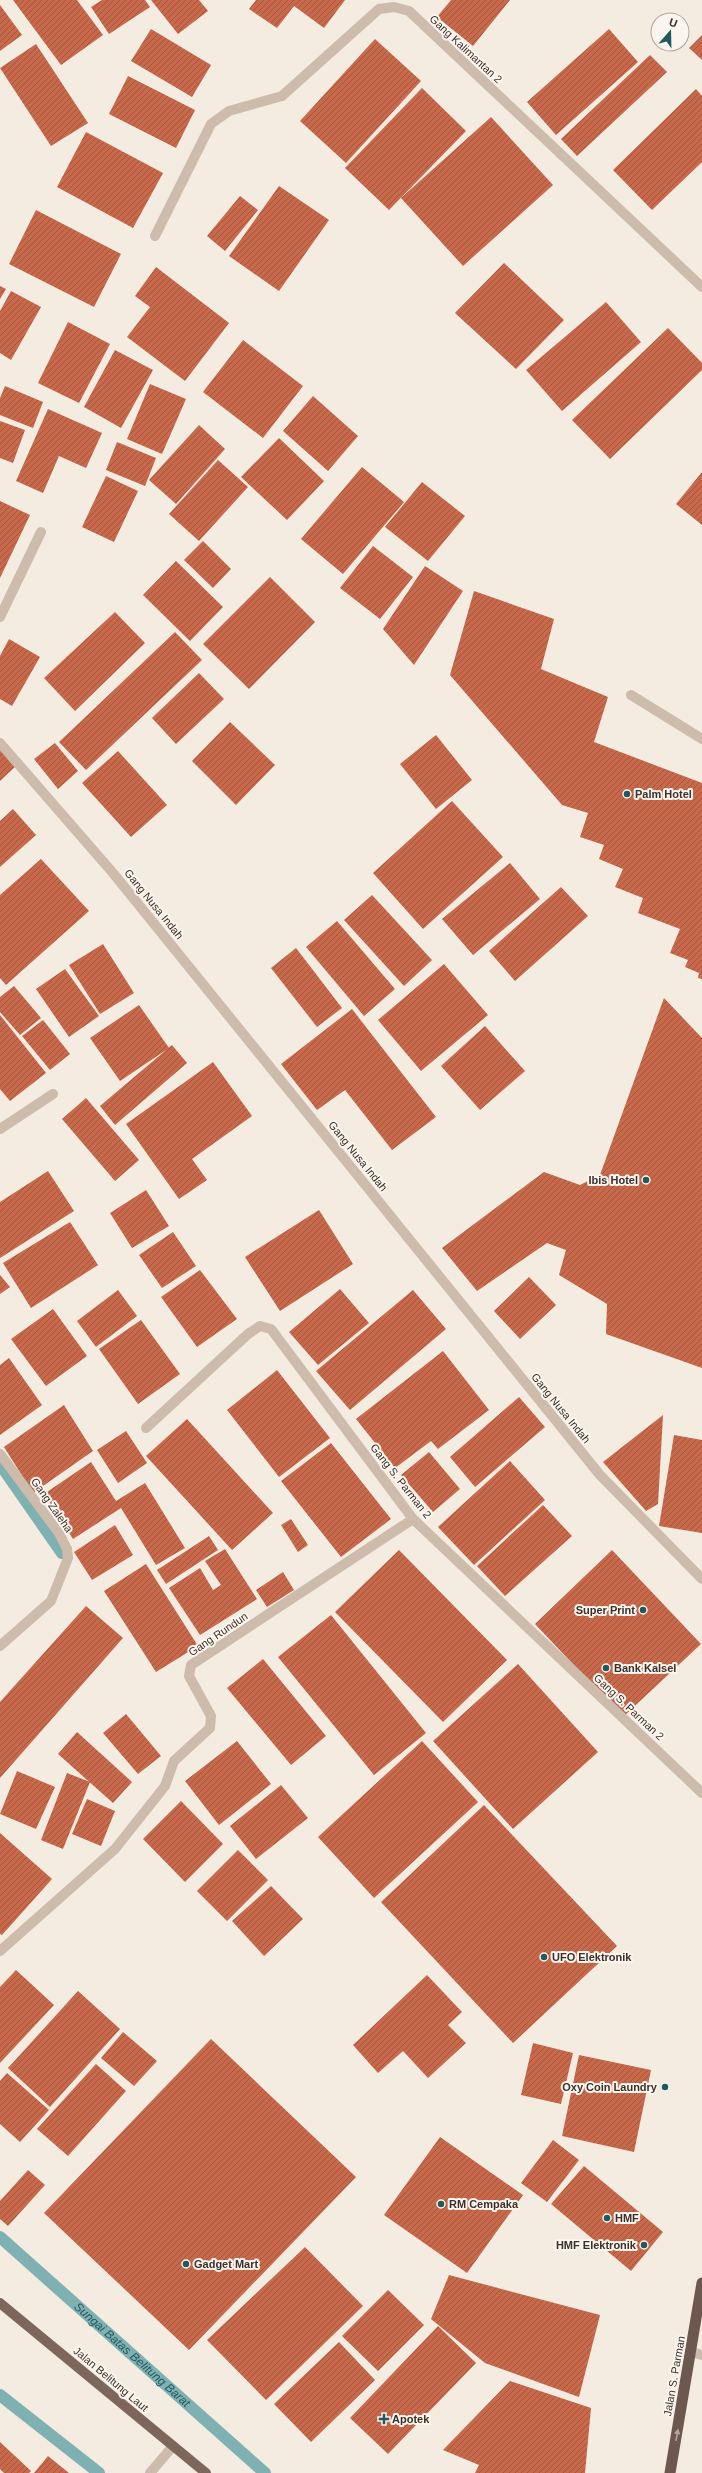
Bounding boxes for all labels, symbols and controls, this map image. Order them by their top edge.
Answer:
street label: Gang Kalimantan 2 [427,12,505,86]
north arrow [650,12,690,52]
text: U [668,16,679,30]
place label: Palm Hotel [635,788,692,800]
marker: Palm Hotel [622,789,632,799]
street label: Gang Nusa Indah [122,867,186,941]
street label: Gang Nusa Indah [326,1119,390,1193]
place label: Ibis Hotel [588,1174,638,1186]
marker: Ibis Hotel [641,1175,651,1185]
street label: Gang Nusa Indah [529,1371,593,1445]
street label: Gang S. Parman 2 [368,1441,434,1521]
street label: Gang Zaleha [29,1476,76,1535]
place label: Super Print [576,1604,635,1616]
marker: Super Print [638,1605,648,1615]
street label: Gang Rundun [186,1610,250,1658]
place label: Bank Kalsel [614,1662,676,1674]
marker: Bank Kalsel [601,1663,611,1673]
street label: Gang S. Parman 2 [592,1672,666,1742]
place label: UFO Elektronik [552,1951,632,1963]
marker: UFO Elektronik [539,1952,549,1962]
place label: Oxy Coin Laundry [562,2081,658,2093]
marker: Oxy Coin Laundry [660,2082,670,2092]
place label: RM Cempaka [449,2198,519,2210]
marker: RM Cempaka [436,2199,446,2209]
place label: HMF [615,2212,639,2224]
marker: HMF [602,2213,612,2223]
place label: HMF Elektronik [556,2239,637,2251]
marker: HMF Elektronik [639,2240,649,2250]
place label: Gadget Mart [194,2258,259,2270]
marker: Gadget Mart [181,2259,191,2269]
water label: Sungai Batas Belitung Barat [71,2299,193,2410]
street label: Jalan S. Parman [661,2335,687,2417]
street label: Jalan Belitung Laut [71,2344,151,2414]
place label: Apotek [392,2413,430,2425]
marker: Apotek [379,2414,389,2424]
one-way arrow [674,2428,680,2441]

